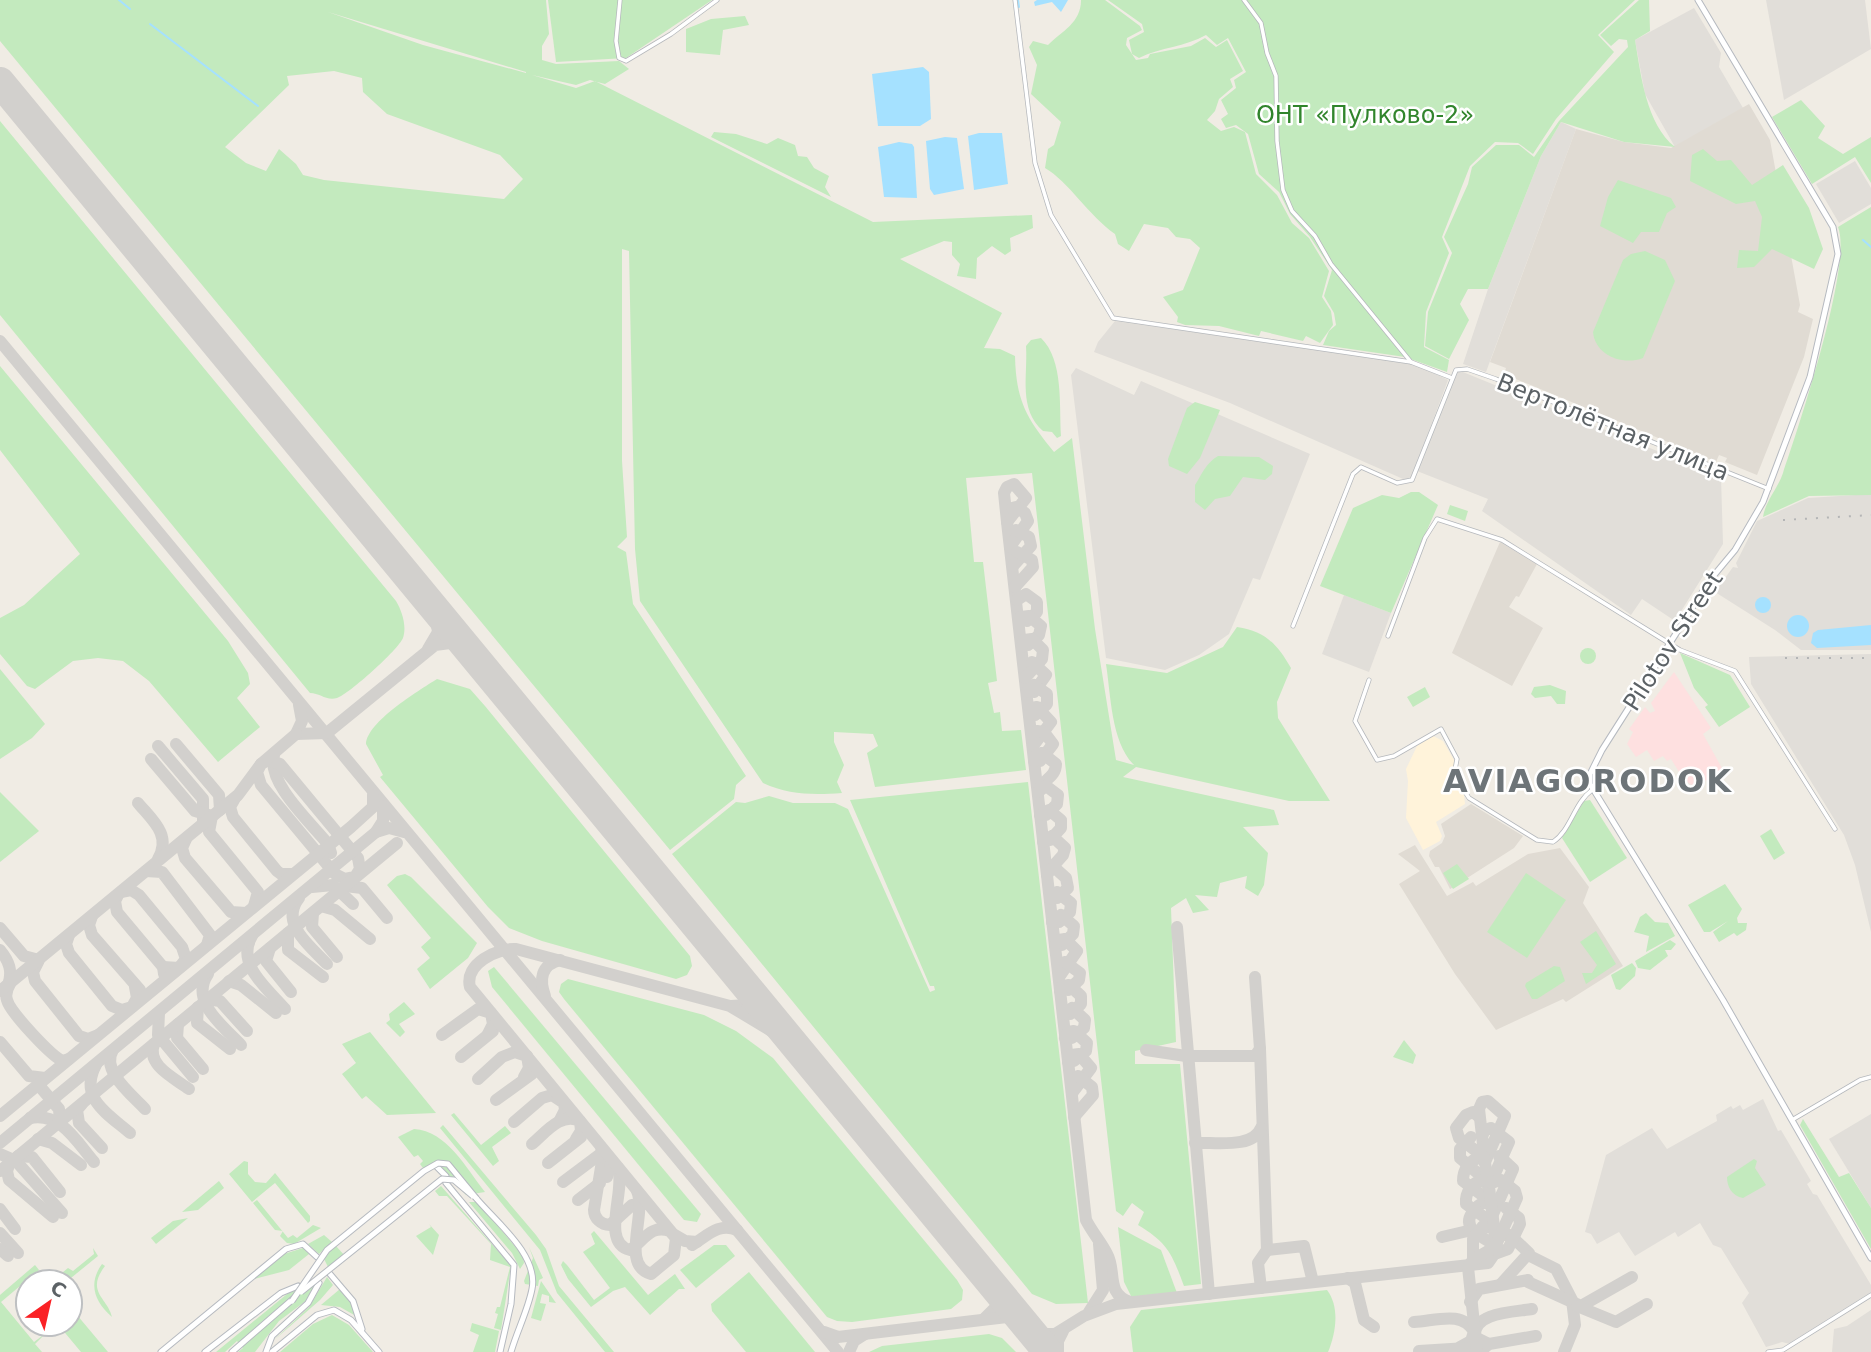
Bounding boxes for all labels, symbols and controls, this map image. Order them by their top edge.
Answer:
park label: ОНТ «Пулково-2» [1256,101,1474,129]
street label: Вертолётная улица [1493,368,1733,486]
street label: Pilotov Street [1617,566,1729,716]
district label: AVIAGORODOK [1443,762,1733,800]
north arrow [14,1268,84,1338]
text: С [47,1276,70,1302]

